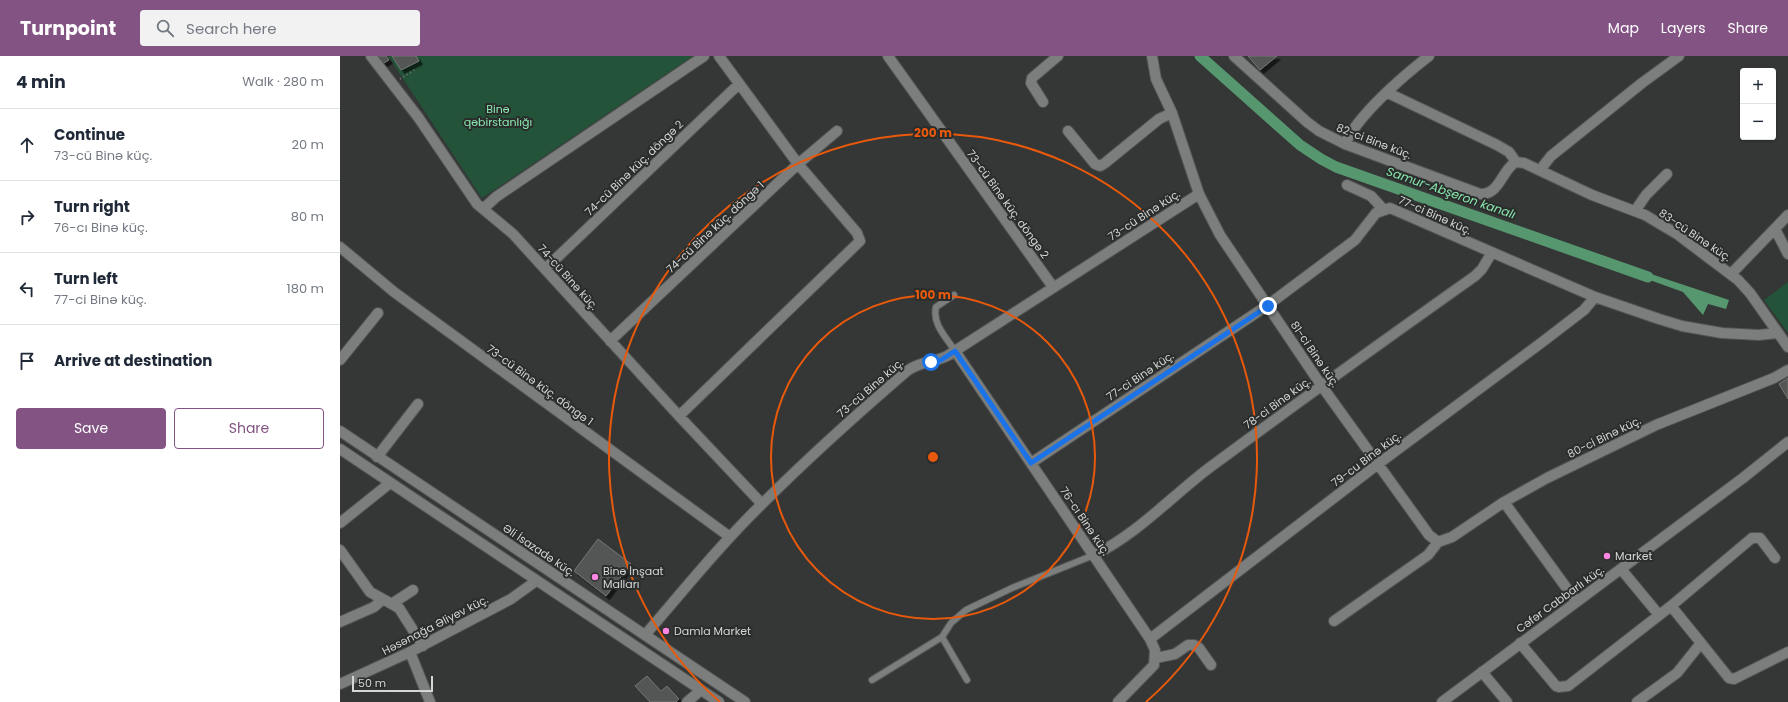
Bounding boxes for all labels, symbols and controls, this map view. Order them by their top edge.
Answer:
search box [140,10,420,46]
text: Turnpoint [20,15,116,42]
icon: search [154,17,176,39]
text: Search here [186,18,276,39]
text: Map [1608,18,1639,38]
text: Layers [1661,18,1705,38]
text: Share [1727,18,1768,38]
map controls [1740,68,1776,140]
button: + [1740,68,1776,104]
text: 4 min [16,70,66,94]
text: Walk · 280 m [242,72,324,91]
park label: Binə qəbirstanlığı [464,101,532,130]
button: − [1740,104,1776,140]
street label: 74-cü Binə küç. döngə 2 [581,117,687,219]
street label: 82-ci Binə küç. [1334,119,1414,163]
text: Continue [54,124,125,145]
text: 200 m [914,124,952,141]
icon: ahead [16,134,38,156]
text: 20 m [291,135,324,154]
text: 73-cü Binə küç. [54,146,152,165]
street label: 73-cü Binə küç. döngə 2 [963,146,1053,262]
water label: Samur-Abşeron kanalı [1384,162,1518,223]
street label: 74-cü Binə küç. döngə 1 [662,177,768,277]
street label: 73-cü Binə küç. [1105,186,1183,244]
street label: 77-ci Binə küç. [1396,192,1474,238]
text: Turn right [54,196,130,217]
street label: 83-cü Binə küç. [1656,205,1734,265]
icon: right [16,206,38,228]
text: 80 m [291,207,324,226]
text: 76-cı Binə küç. [54,218,148,237]
street label: 74-cü Binə küç. [534,241,602,313]
text: Turn left [54,268,118,289]
icon: left [16,278,38,300]
text: 180 m [287,279,324,298]
text: 100 m [915,286,951,303]
text: 77-ci Binə küç. [54,290,147,309]
route end [1259,297,1277,315]
street label: 81-ci Binə küç. [1287,318,1343,390]
street label: 73-cü Binə küç. döngə 1 [483,341,597,429]
street label: 77-ci Binə küç. [1103,347,1177,405]
icon: arrive [16,350,38,372]
text: Arrive at destination [54,350,212,371]
route start [922,353,940,371]
street label: 73-cü Binə küç. [833,355,907,421]
street label: 78-ci Binə küç. [1240,373,1314,433]
button: Save [16,408,166,449]
button: Share [174,408,324,449]
street label: 80-ci Binə küç. [1564,412,1644,462]
street label: 79-cu Binə küç. [1328,427,1404,491]
centre of rings [926,450,940,464]
street label: 76-cı Binə küç. [1056,484,1114,558]
street label: Əli İsazadə küç. [500,520,578,580]
place label: Market [1615,548,1653,564]
marker: Market [1602,551,1612,561]
street label: Cəfər Cabbarlı küç. [1513,562,1607,636]
place label: Binə İnşaat Malları [603,563,664,592]
marker: Binə İnşaat Malları [590,572,600,582]
street label: Həsənağa Əliyev küç. [379,591,491,659]
place label: Damla Market [674,623,751,639]
marker: Damla Market [661,626,671,636]
scale bar [352,674,433,693]
text: 50 m [358,675,386,691]

